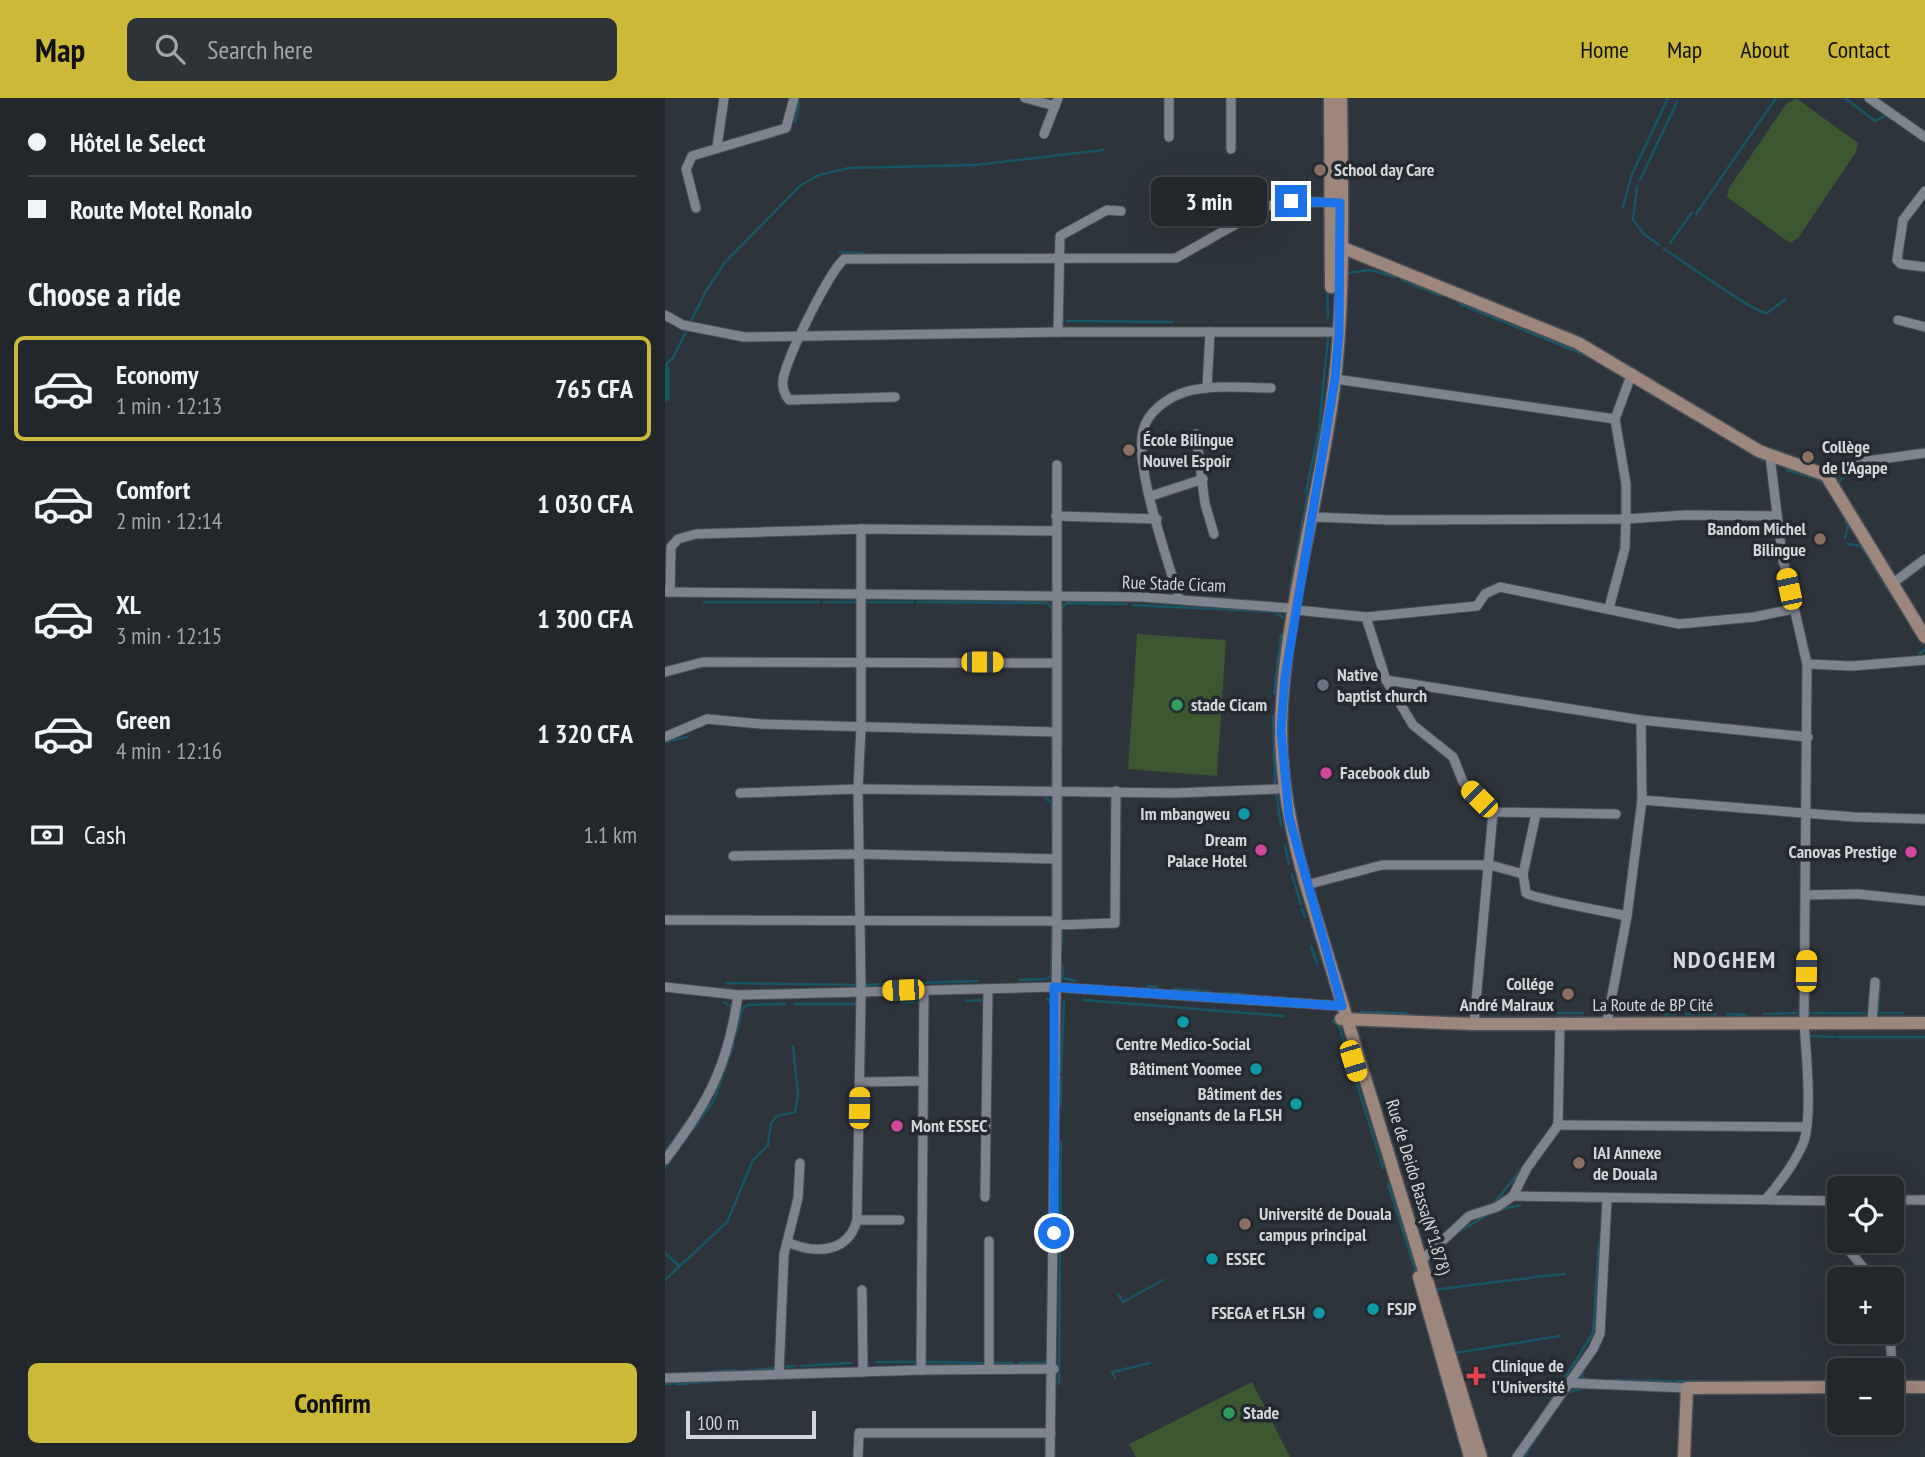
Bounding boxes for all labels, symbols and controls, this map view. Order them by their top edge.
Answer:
search box [127,18,617,81]
text: Map [35,28,85,71]
icon: search [151,30,189,68]
text: Search here [207,33,313,66]
text: Home [1580,34,1629,65]
text: Map [1667,34,1702,65]
text: About [1740,34,1789,65]
text: Contact [1827,34,1890,65]
text: Hôtel le Select [70,126,205,159]
place label: School day Care [1334,158,1435,181]
marker: School day Care [1312,162,1328,178]
callout: 3 min [1151,176,1267,226]
route end [1275,185,1307,217]
text: 3 min [1186,187,1232,216]
text: Route Motel Ronalo [70,193,252,226]
text: Choose a ride [28,273,181,315]
icon: car [32,357,95,420]
text: Economy [116,358,198,391]
text: 765 CFA [555,372,633,405]
text: 1 min · 12:13 [116,391,222,420]
place label: École Bilingue Nouvel Espoir [1143,428,1234,472]
place label: Collège de l'Agape [1822,435,1888,479]
marker: École Bilingue Nouvel Espoir [1121,442,1137,458]
marker: Collège de l'Agape [1800,449,1816,465]
icon: car [32,472,95,535]
text: Comfort [116,473,190,506]
text: 1 030 CFA [537,487,633,520]
text: 2 min · 12:14 [116,506,222,535]
place label: Bandom Michel Bilingue [1708,517,1807,561]
marker: Bandom Michel Bilingue [1812,531,1828,547]
car [1775,566,1804,612]
street label: Rue Stade Cicam [1122,570,1226,597]
icon: car [32,587,95,650]
text: XL [116,588,141,621]
text: 1 300 CFA [537,602,633,635]
text: 3 min · 12:15 [116,621,222,650]
car [962,652,1004,673]
place label: Native baptist church [1337,663,1427,707]
marker: Native baptist church [1315,677,1331,693]
place label: stade Cicam [1191,693,1267,716]
marker: stade Cicam [1169,697,1185,713]
icon: car [32,702,95,765]
text: Green [116,703,171,736]
text: 1 320 CFA [537,717,633,750]
text: 4 min · 12:16 [116,736,222,765]
place label: Facebook club [1340,761,1430,784]
marker: Facebook club [1318,765,1334,781]
car [1457,777,1502,821]
place label: Im mbangweu [1140,802,1230,825]
marker: Im mbangweu [1236,806,1252,822]
icon: cash [28,816,66,854]
text: Cash [84,818,126,851]
text: 1.1 km [583,820,637,849]
place label: Dream Palace Hotel [1167,828,1248,872]
place label: Canovas Prestige [1789,840,1897,863]
marker: Dream Palace Hotel [1253,842,1269,858]
marker: Canovas Prestige [1903,844,1919,860]
district label: NDOGHEM [1673,944,1777,975]
car [1796,950,1817,992]
place label: Collége André Malraux [1459,972,1554,1016]
car [882,979,925,1001]
marker: Collége André Malraux [1560,986,1576,1002]
street label: La Route de BP Cité [1592,993,1714,1016]
marker: Centre Medico-Social [1175,1014,1191,1030]
place label: Centre Medico-Social [1116,1032,1251,1055]
car [1337,1038,1370,1084]
place label: Bâtiment Yoomee [1130,1057,1242,1080]
marker: Bâtiment Yoomee [1248,1061,1264,1077]
place label: Bâtiment des enseignants de la FLSH [1134,1082,1282,1126]
car [849,1087,870,1129]
marker: Bâtiment des enseignants de la FLSH [1288,1096,1304,1112]
street label: Rue de Deido Bassa(N°1.878) [1381,1097,1456,1278]
place label: Mont ESSEC [911,1114,987,1137]
marker: Mont ESSEC [889,1118,905,1134]
place label: IAI Annexe de Douala [1593,1141,1662,1185]
marker: IAI Annexe de Douala [1571,1155,1587,1171]
map controls [1827,1176,1904,1435]
button: locate [1827,1176,1904,1253]
place label: Université de Douala campus principal [1259,1202,1392,1246]
marker: Université de Douala campus principal [1237,1216,1253,1232]
route start [1038,1217,1070,1249]
place label: ESSEC [1226,1247,1266,1270]
marker: ESSEC [1204,1251,1220,1267]
button: + [1827,1267,1904,1344]
place label: FSJP [1387,1297,1417,1320]
place label: FSEGA et FLSH [1211,1301,1305,1324]
marker: FSJP [1365,1301,1381,1317]
marker: FSEGA et FLSH [1311,1305,1327,1321]
place label: Clinique de l'Université [1492,1354,1565,1398]
button: − [1827,1358,1904,1435]
button: Confirm [28,1363,637,1443]
marker: Clinique de l'Université [1466,1366,1486,1386]
place label: Stade [1243,1401,1280,1424]
marker: Stade [1221,1405,1237,1421]
scale bar [686,1408,815,1440]
text: 100 m [697,1411,739,1435]

